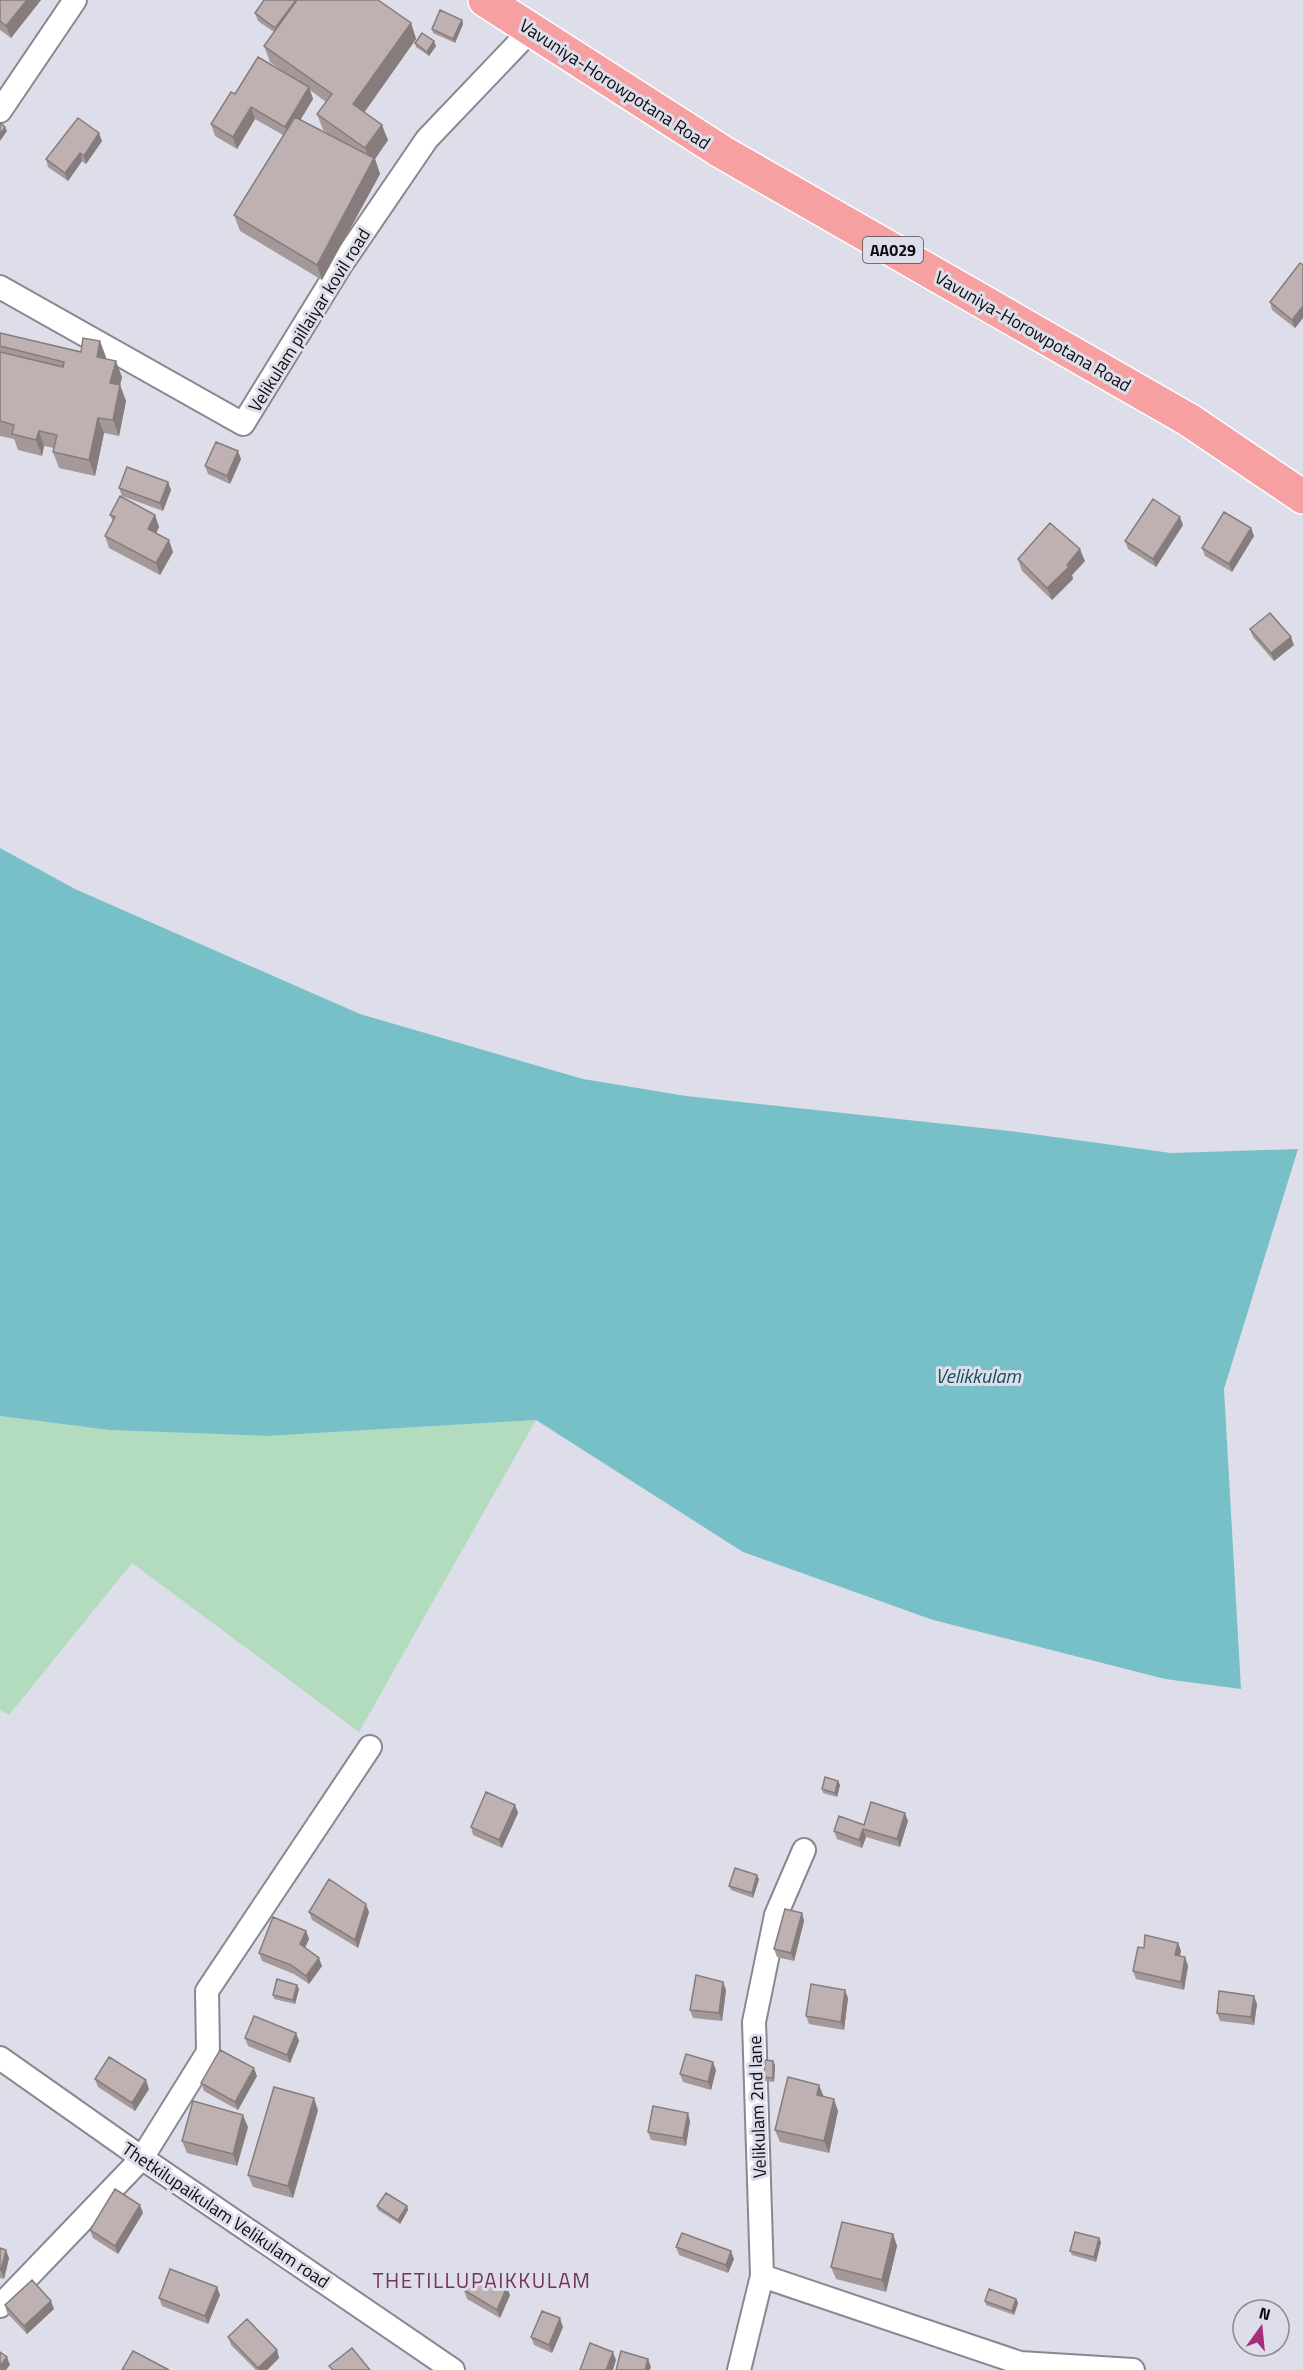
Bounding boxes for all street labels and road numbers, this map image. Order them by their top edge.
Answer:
street label: Vavuniya-Horowpotana Road [514,12,716,156]
street label: Velikulam pillaiyar kovil road [241,223,377,417]
road number: AA029 [863,237,923,263]
street label: Vavuniya-Horowpotana Road [930,264,1136,398]
street label: Velikulam 2nd lane [741,2035,773,2179]
street label: Thetkilupaikulam Velikulam road [117,2135,335,2295]

